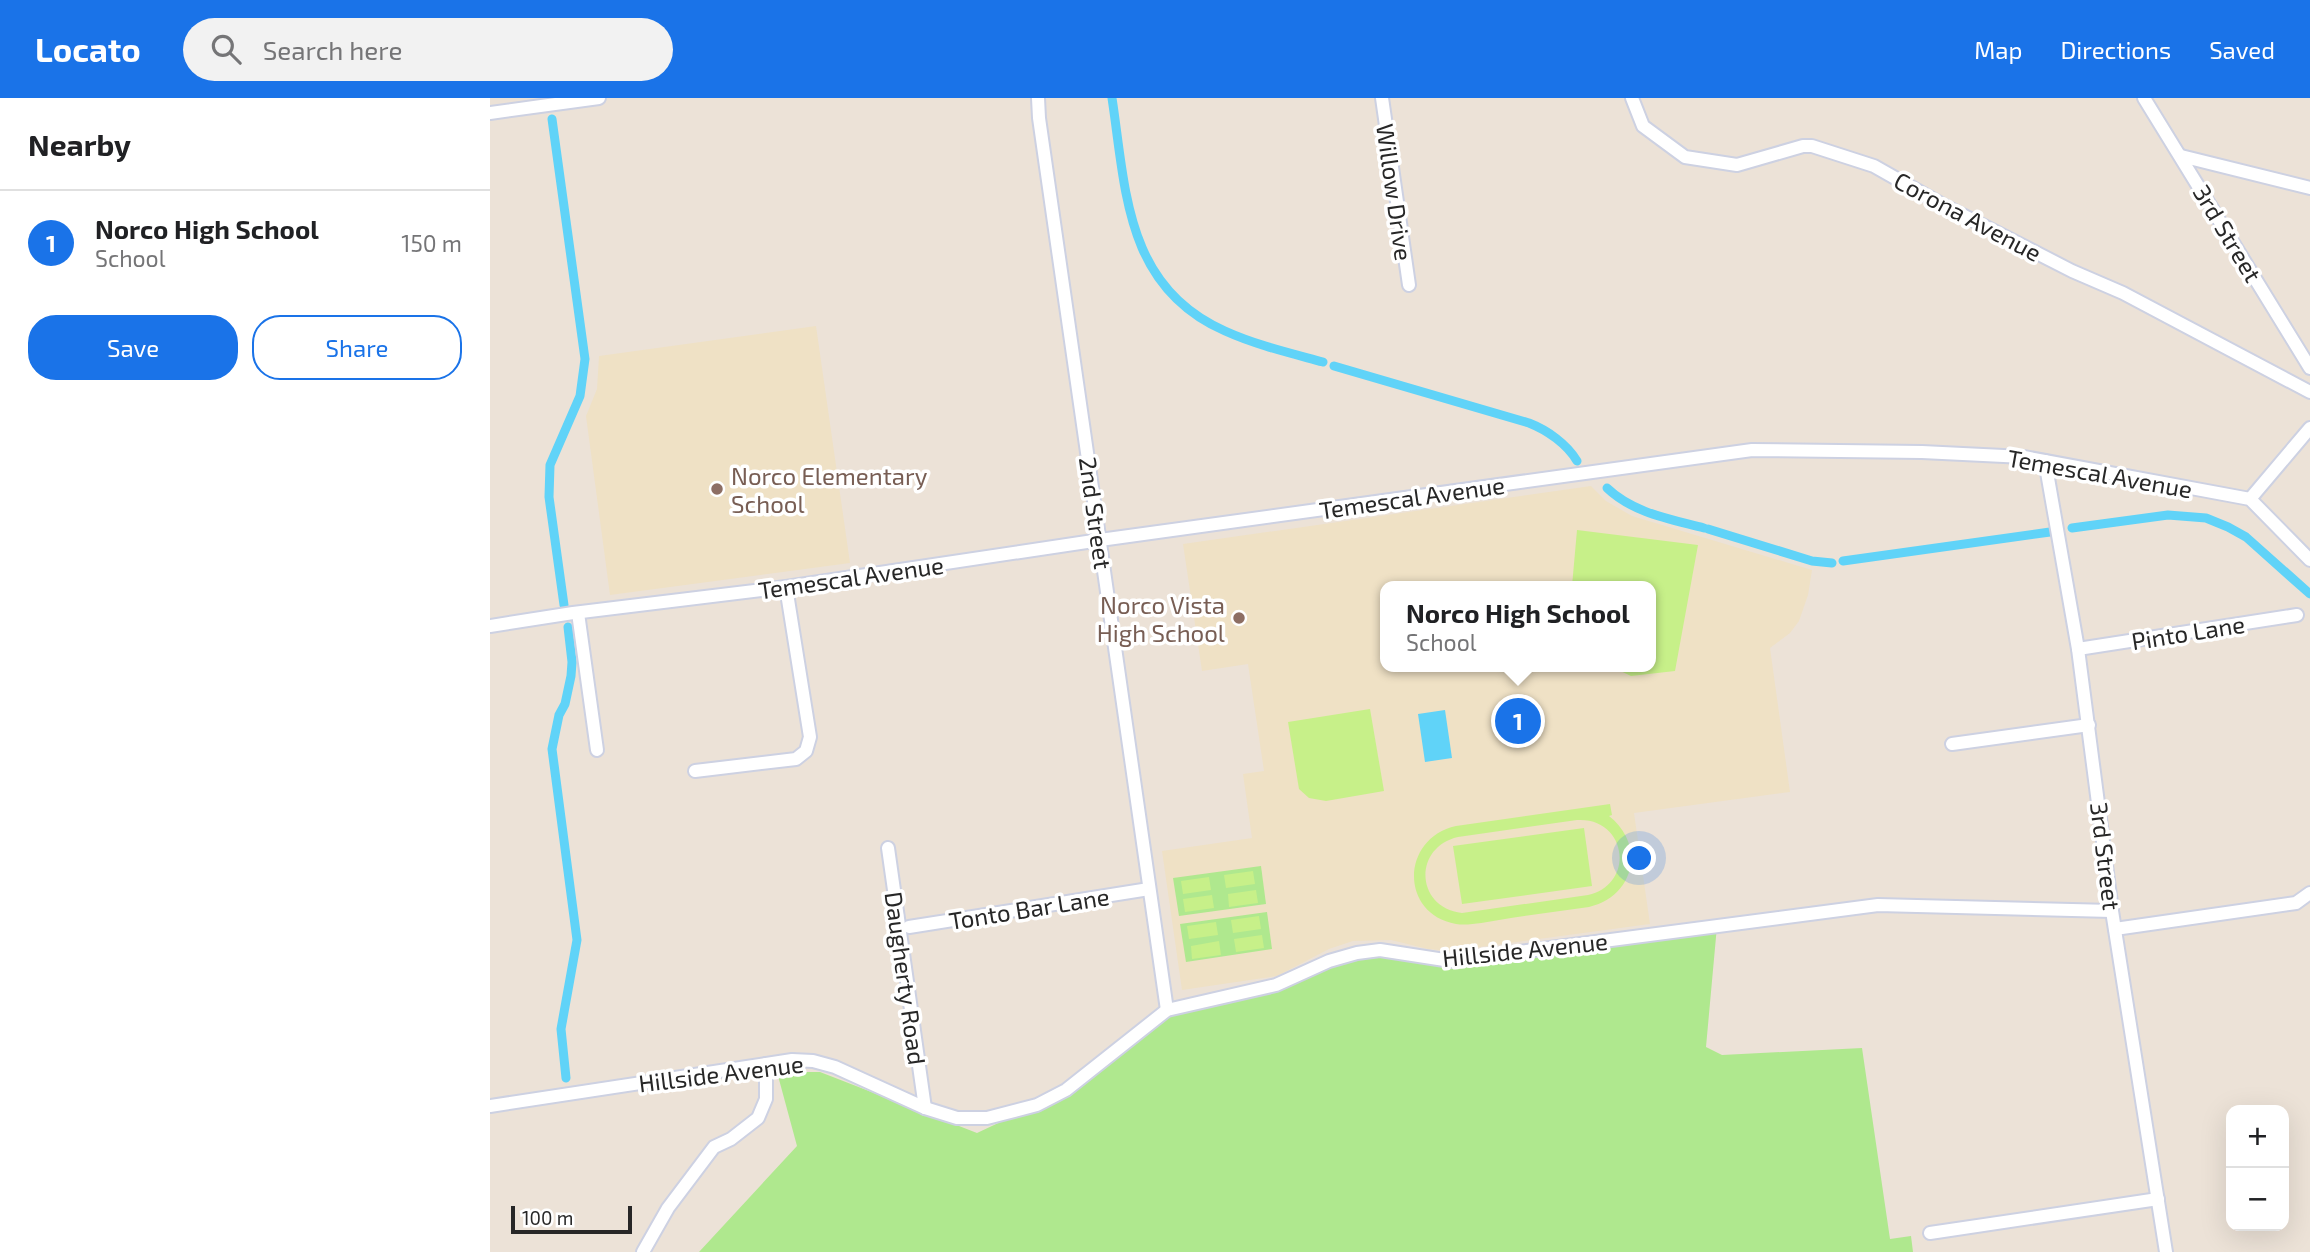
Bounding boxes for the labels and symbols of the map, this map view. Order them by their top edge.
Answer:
street label: Willow Drive [1371,122,1419,262]
street label: Corona Avenue [1889,165,2047,267]
street label: 3rd Street [2188,179,2268,287]
street label: Temescal Avenue [2005,442,2195,504]
street label: 2nd Street [1074,455,1118,571]
place label: Norco Elementary School [731,461,928,518]
street label: Temescal Avenue [1317,470,1507,524]
marker: Norco Elementary School [709,481,725,497]
street label: Temescal Avenue [756,550,946,604]
place label: Norco Vista High School [1097,590,1225,647]
street label: Pinto Lane [2129,609,2247,655]
marker: Norco Vista High School [1231,610,1247,626]
pin: 1 [1495,695,1541,747]
street label: 3rd Street [2085,800,2127,912]
your location [1622,841,1656,875]
street label: Tonto Bar Lane [947,881,1111,935]
street label: Daugherty Road [879,890,933,1066]
street label: Hillside Avenue [1441,926,1609,972]
street label: Hillside Avenue [637,1048,805,1098]
scale bar [511,1203,632,1235]

